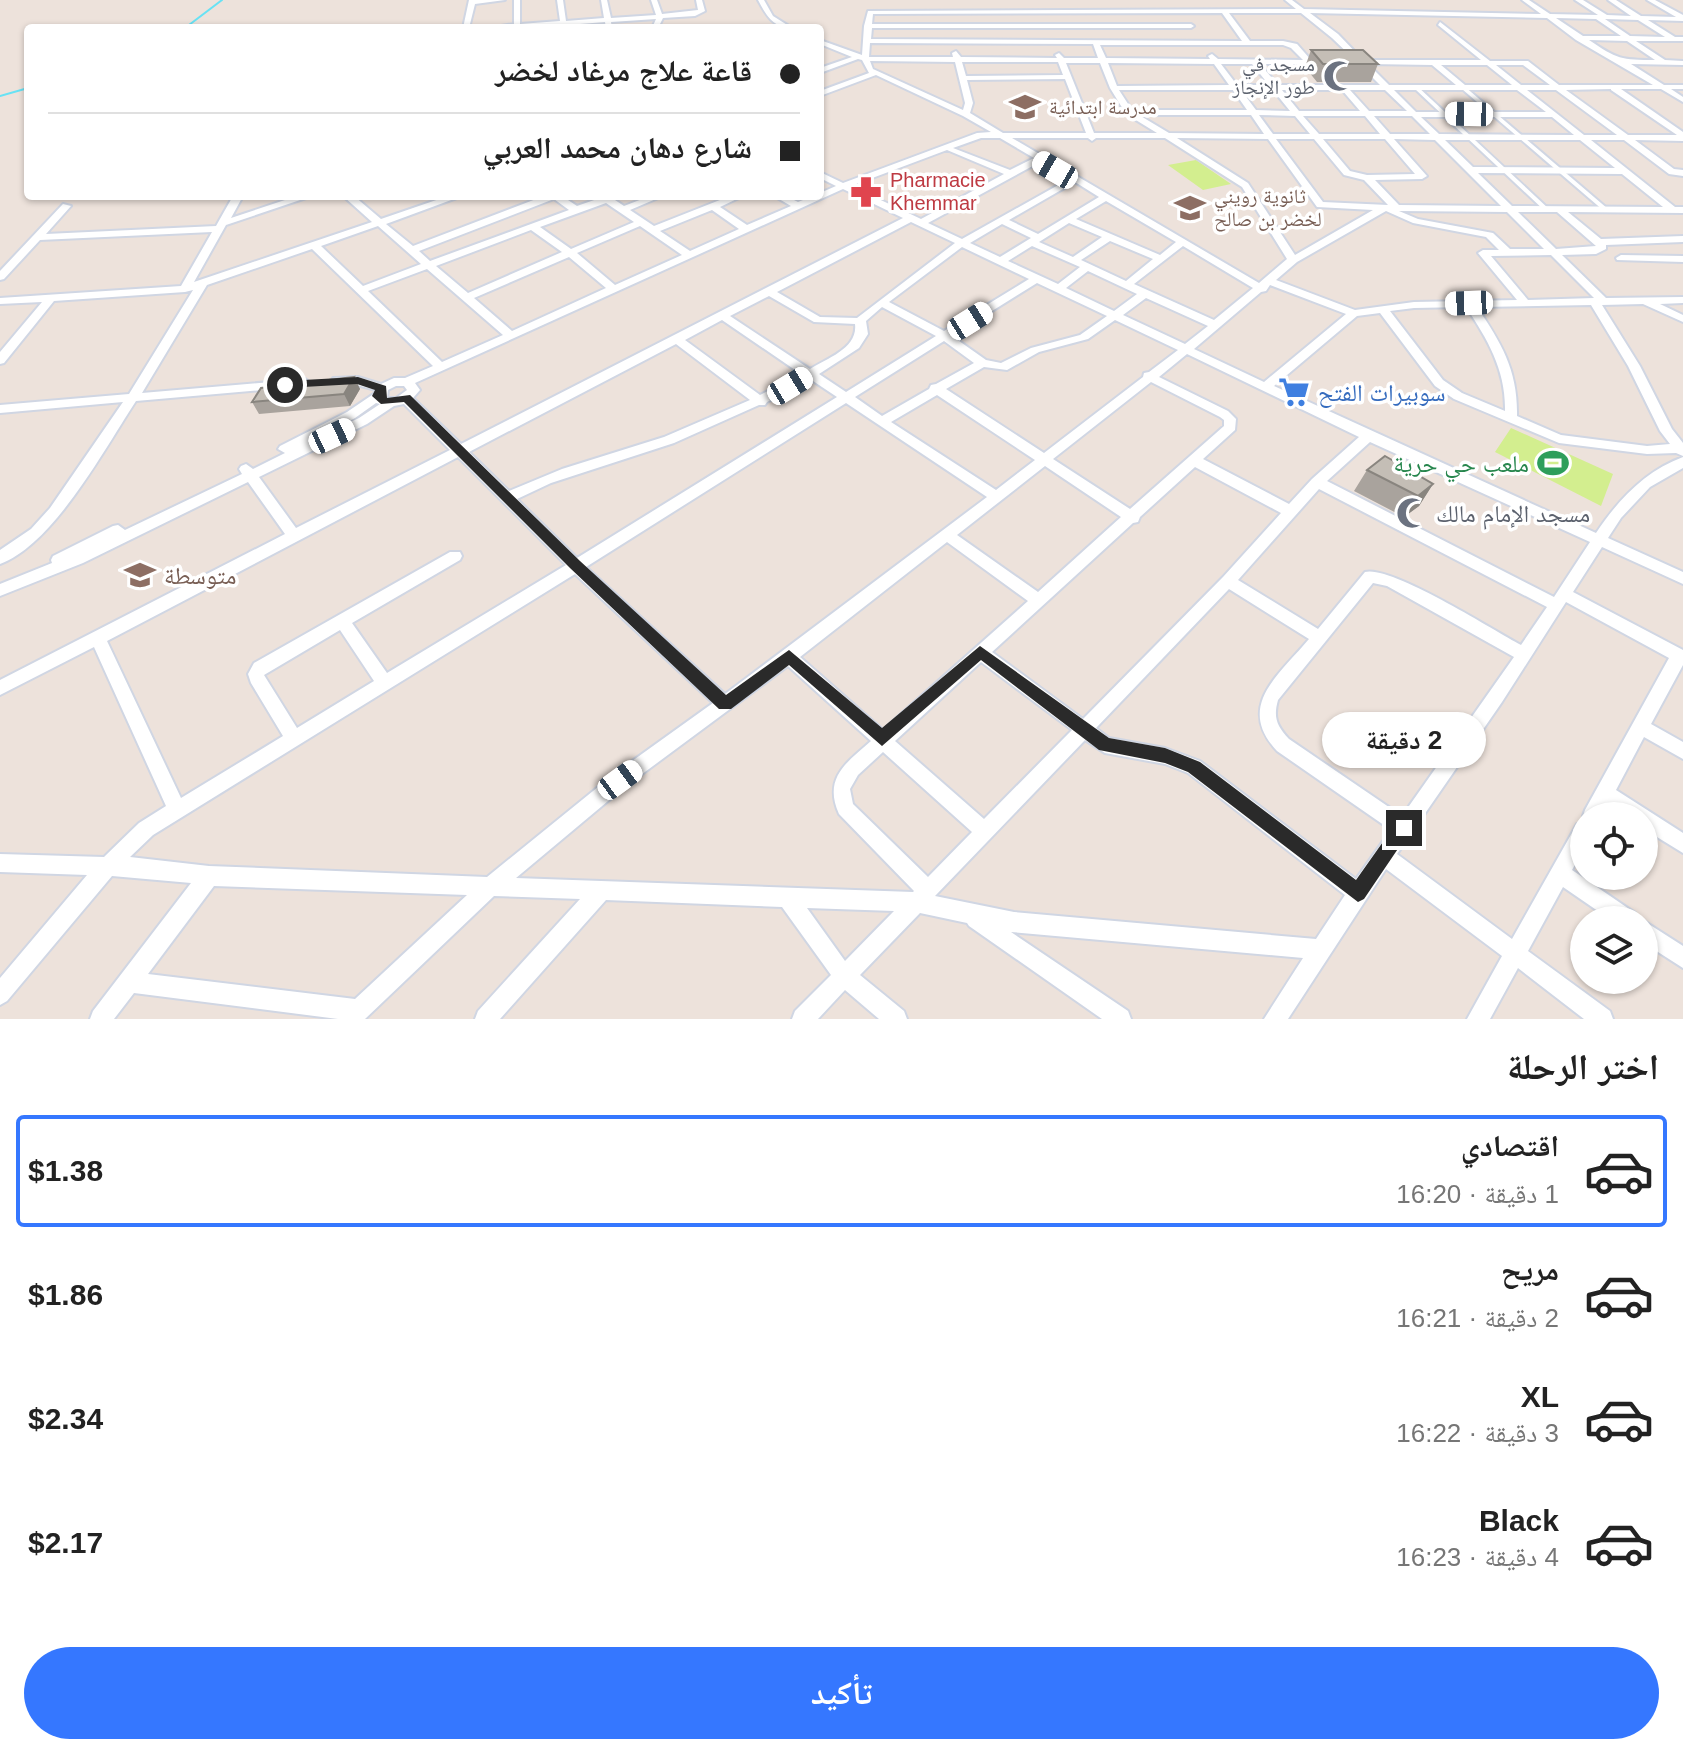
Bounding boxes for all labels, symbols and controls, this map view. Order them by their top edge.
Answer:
place label: مسجد في طور الإنجاز [1231,53,1315,100]
text: قاعة علاج مرغاد لخضر [495,54,752,87]
mosque icon: مسجد في طور الإنجاز [1322,59,1356,93]
school or university icon: مدرسة ابتدائية [1008,90,1042,124]
place label: مدرسة ابتدائية [1049,96,1157,119]
car [1445,102,1493,126]
text: شارع دهان محمد العربي [483,131,752,164]
car [1028,148,1082,192]
place label: Pharmacie Khemmar [890,169,986,214]
pharmacy icon: Pharmacie Khemmar [849,175,883,209]
place label: ثانوية رويني لخضر بن صالح [1214,185,1322,232]
school or university icon: ثانوية رويني لخضر بن صالح [1173,191,1207,225]
car [1445,290,1493,316]
car [943,298,997,344]
car [763,363,817,409]
route start [267,367,303,403]
supermarket icon: سوبيرات الفتح [1277,375,1311,409]
place label: سوبيرات الفتح [1318,379,1446,408]
car [305,415,359,457]
sports icon: ملعب حي حرية [1536,446,1570,480]
place label: ملعب حي حرية [1394,450,1529,483]
mosque icon: مسجد الإمام مالك [1395,496,1429,530]
place label: مسجد الإمام مالك [1436,500,1590,530]
school or university icon: متوسطة [123,558,157,592]
place label: متوسطة [164,562,237,589]
callout: 2 دقيقة [1322,712,1486,768]
text: 2 دقيقة [1366,725,1442,755]
car [594,756,646,804]
map controls [1570,802,1658,994]
button: locate [1570,802,1658,890]
route end [1386,810,1422,846]
button: layers [1570,906,1658,994]
text: اختر الرحلة [1507,1046,1659,1087]
text: اقتصادي [1461,1129,1559,1162]
icon: car [1583,1135,1655,1207]
text: $1.38 [28,1154,103,1187]
text: 1 دقيقة · 16:20 [1396,1179,1559,1209]
text: مريح [1501,1253,1559,1286]
icon: car [1583,1259,1655,1331]
text: $1.86 [28,1278,103,1311]
text: 2 دقيقة · 16:21 [1396,1303,1559,1333]
text: XL [1521,1380,1559,1413]
icon: car [1583,1383,1655,1455]
text: $2.34 [28,1402,103,1435]
text: 3 دقيقة · 16:22 [1396,1418,1559,1448]
text: Black [1479,1504,1559,1537]
icon: car [1583,1507,1655,1579]
text: $2.17 [28,1526,103,1559]
text: 4 دقيقة · 16:23 [1396,1542,1559,1572]
button: تأكيد [24,1647,1659,1739]

